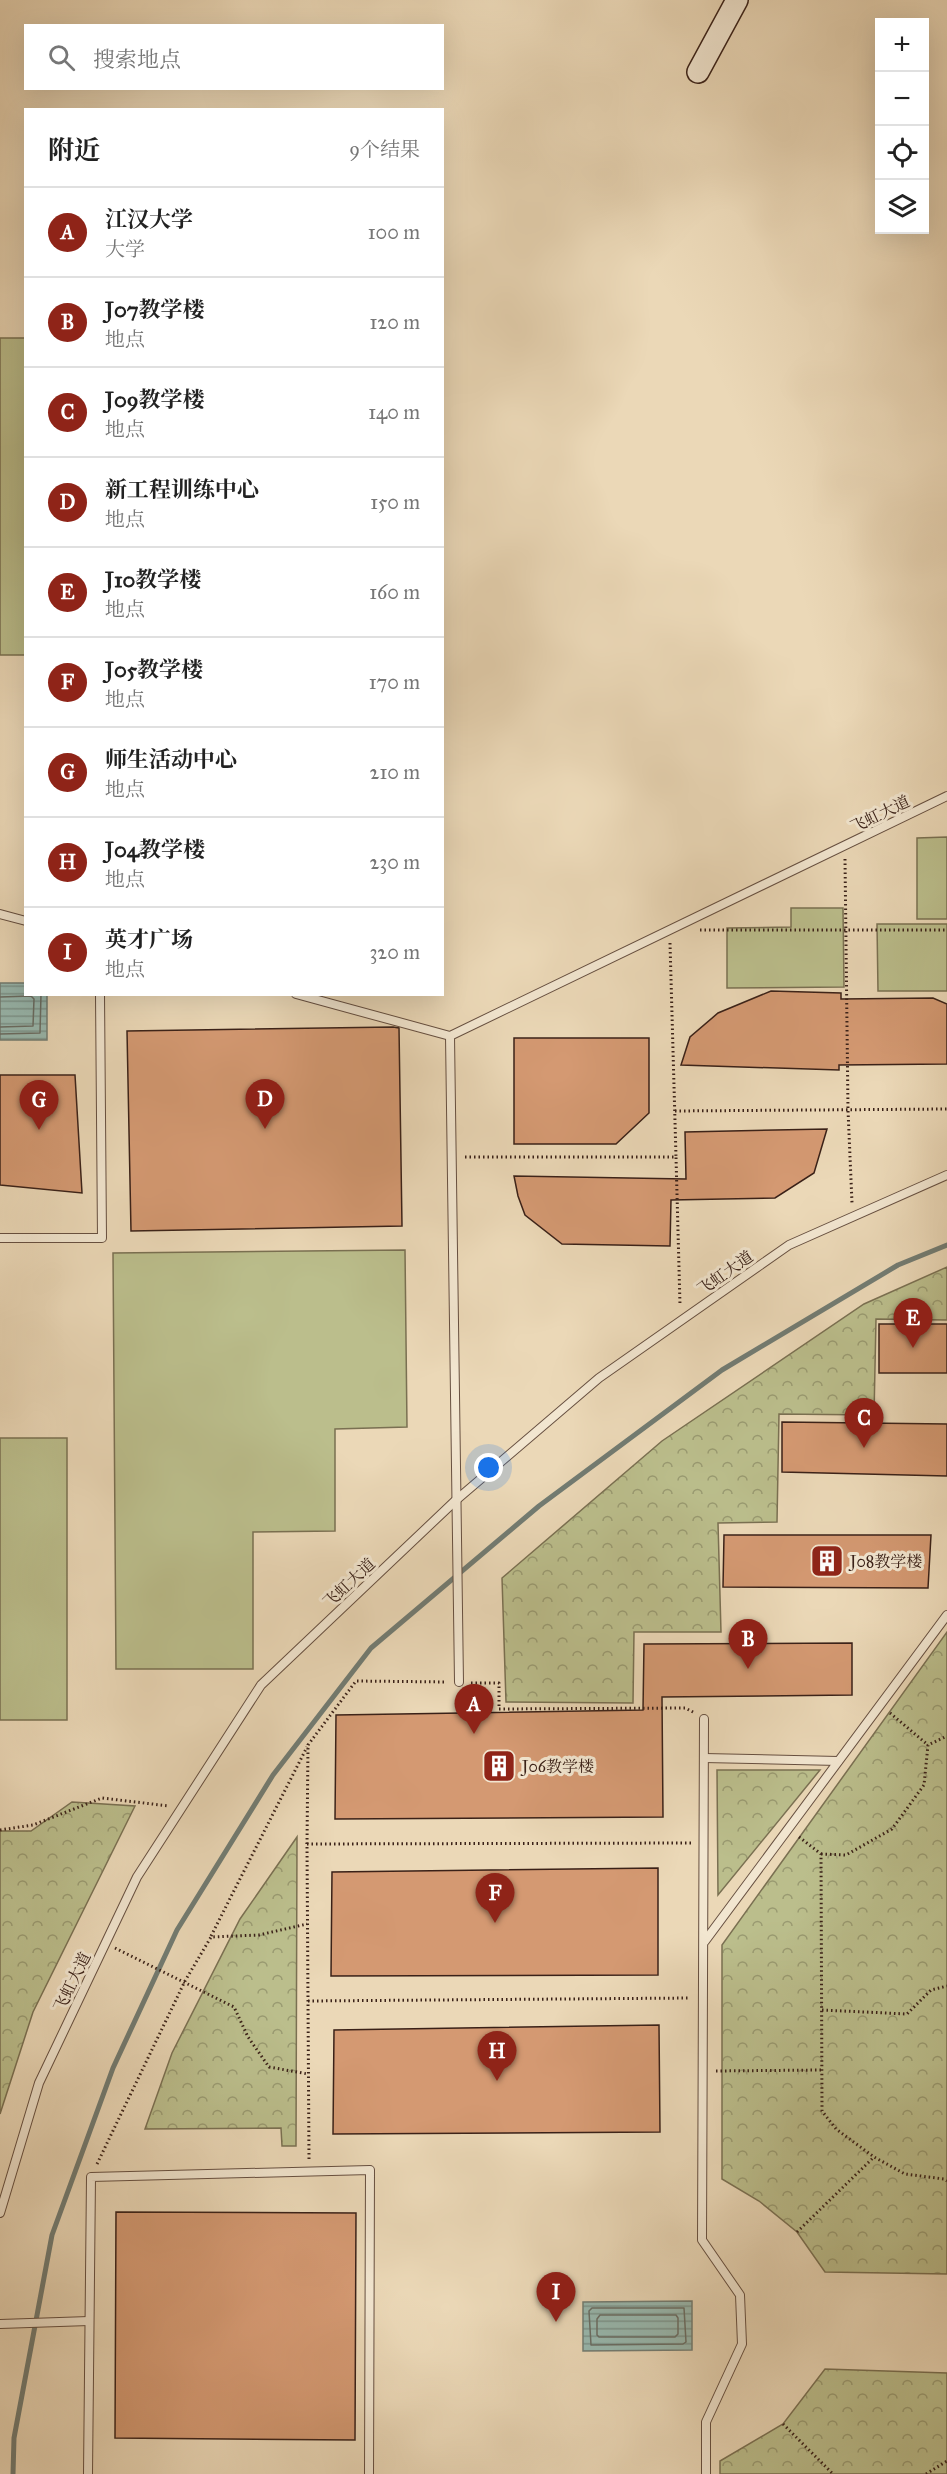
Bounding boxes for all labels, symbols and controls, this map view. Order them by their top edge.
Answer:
map controls [875,18,929,234]
button: + [875,18,929,72]
search box [24,24,444,90]
icon: search [45,41,78,74]
text: 搜索地点 [93,46,181,73]
button: − [875,72,929,126]
button: locate [875,126,929,180]
text: 附近 [48,134,100,166]
text: 9个结果 [349,137,420,161]
button: layers [875,180,929,234]
text: 江汉大学 [105,206,193,233]
text: A [61,220,74,244]
text: 100 m [368,220,420,244]
text: 大学 [105,237,145,261]
text: J07教学楼 [105,296,204,323]
text: B [61,310,74,334]
text: 120 m [369,310,420,334]
text: 地点 [105,327,145,351]
text: J09教学楼 [105,386,205,413]
text: C [61,400,74,424]
text: 140 m [368,400,420,424]
text: 地点 [105,417,145,441]
text: 新工程训练中心 [105,476,259,503]
text: D [60,490,75,514]
text: 150 m [370,490,420,514]
text: 地点 [105,507,145,531]
text: J10教学楼 [105,566,201,593]
text: E [60,580,75,604]
text: 160 m [369,580,420,604]
text: 地点 [105,597,145,621]
text: J05教学楼 [105,656,203,683]
text: F [61,670,74,694]
text: 170 m [369,670,420,694]
text: 地点 [105,687,145,711]
text: 师生活动中心 [105,746,237,773]
text: G [60,760,75,784]
text: 210 m [370,760,420,784]
text: 地点 [105,777,145,801]
street label: 飞虹大道 [847,791,913,837]
text: J04教学楼 [105,836,205,863]
text: H [59,850,76,874]
text: 230 m [369,850,420,874]
text: 地点 [105,867,145,891]
text: 英才广场 [105,926,193,953]
text: I [63,940,72,964]
text: 320 m [369,940,420,964]
text: 地点 [105,957,145,981]
pin: G [20,1080,58,1130]
pin: D [246,1080,284,1129]
street label: 飞虹大道 [693,1247,757,1299]
pin: E [894,1298,932,1348]
pin: C [844,1398,884,1448]
your location [474,1453,503,1482]
building icon: J08教学楼 [809,1543,845,1579]
place label: J08教学楼 [848,1552,922,1572]
street label: 飞虹大道 [319,1554,379,1612]
pin: B [728,1620,768,1669]
pin: A [454,1684,494,1734]
building icon: J06教学楼 [481,1748,517,1784]
place label: J06教学楼 [520,1757,594,1777]
pin: F [476,1874,514,1923]
street label: 飞虹大道 [49,1949,95,2015]
pin: H [478,2032,516,2081]
pin: I [536,2272,576,2322]

